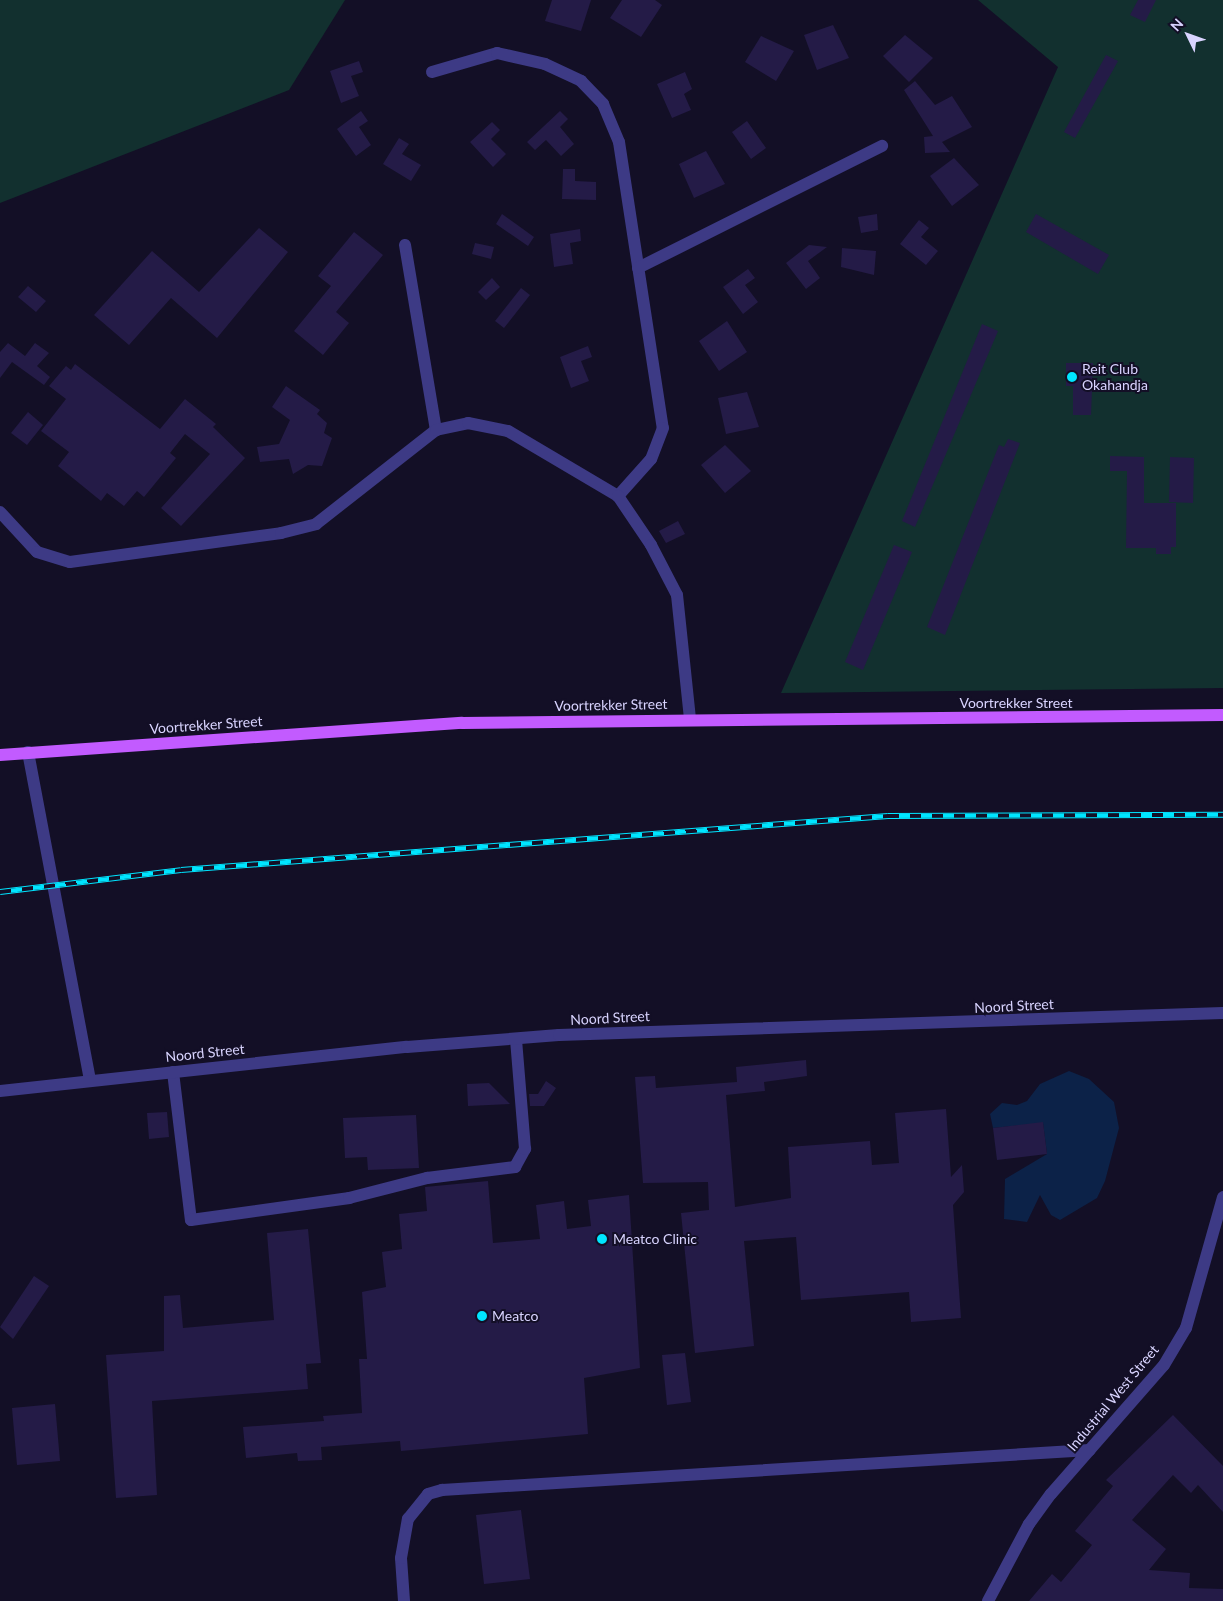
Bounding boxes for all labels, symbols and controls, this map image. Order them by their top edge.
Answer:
north arrow [1163,10,1213,60]
text: N [1167,15,1186,34]
place label: Reit Club Okahandja [1082,361,1148,394]
marker: Reit Club Okahandja [1066,371,1078,383]
street label: Voortrekker Street [959,695,1073,711]
street label: Voortrekker Street [554,696,668,714]
street label: Voortrekker Street [149,713,263,737]
street label: Noord Street [974,996,1054,1016]
street label: Noord Street [570,1008,650,1028]
street label: Noord Street [165,1040,245,1066]
place label: Meatco Clinic [613,1231,697,1247]
marker: Meatco Clinic [595,1232,609,1246]
place label: Meatco [492,1308,539,1324]
marker: Meatco [476,1310,488,1322]
street label: Industrial West Street [1064,1342,1162,1454]

